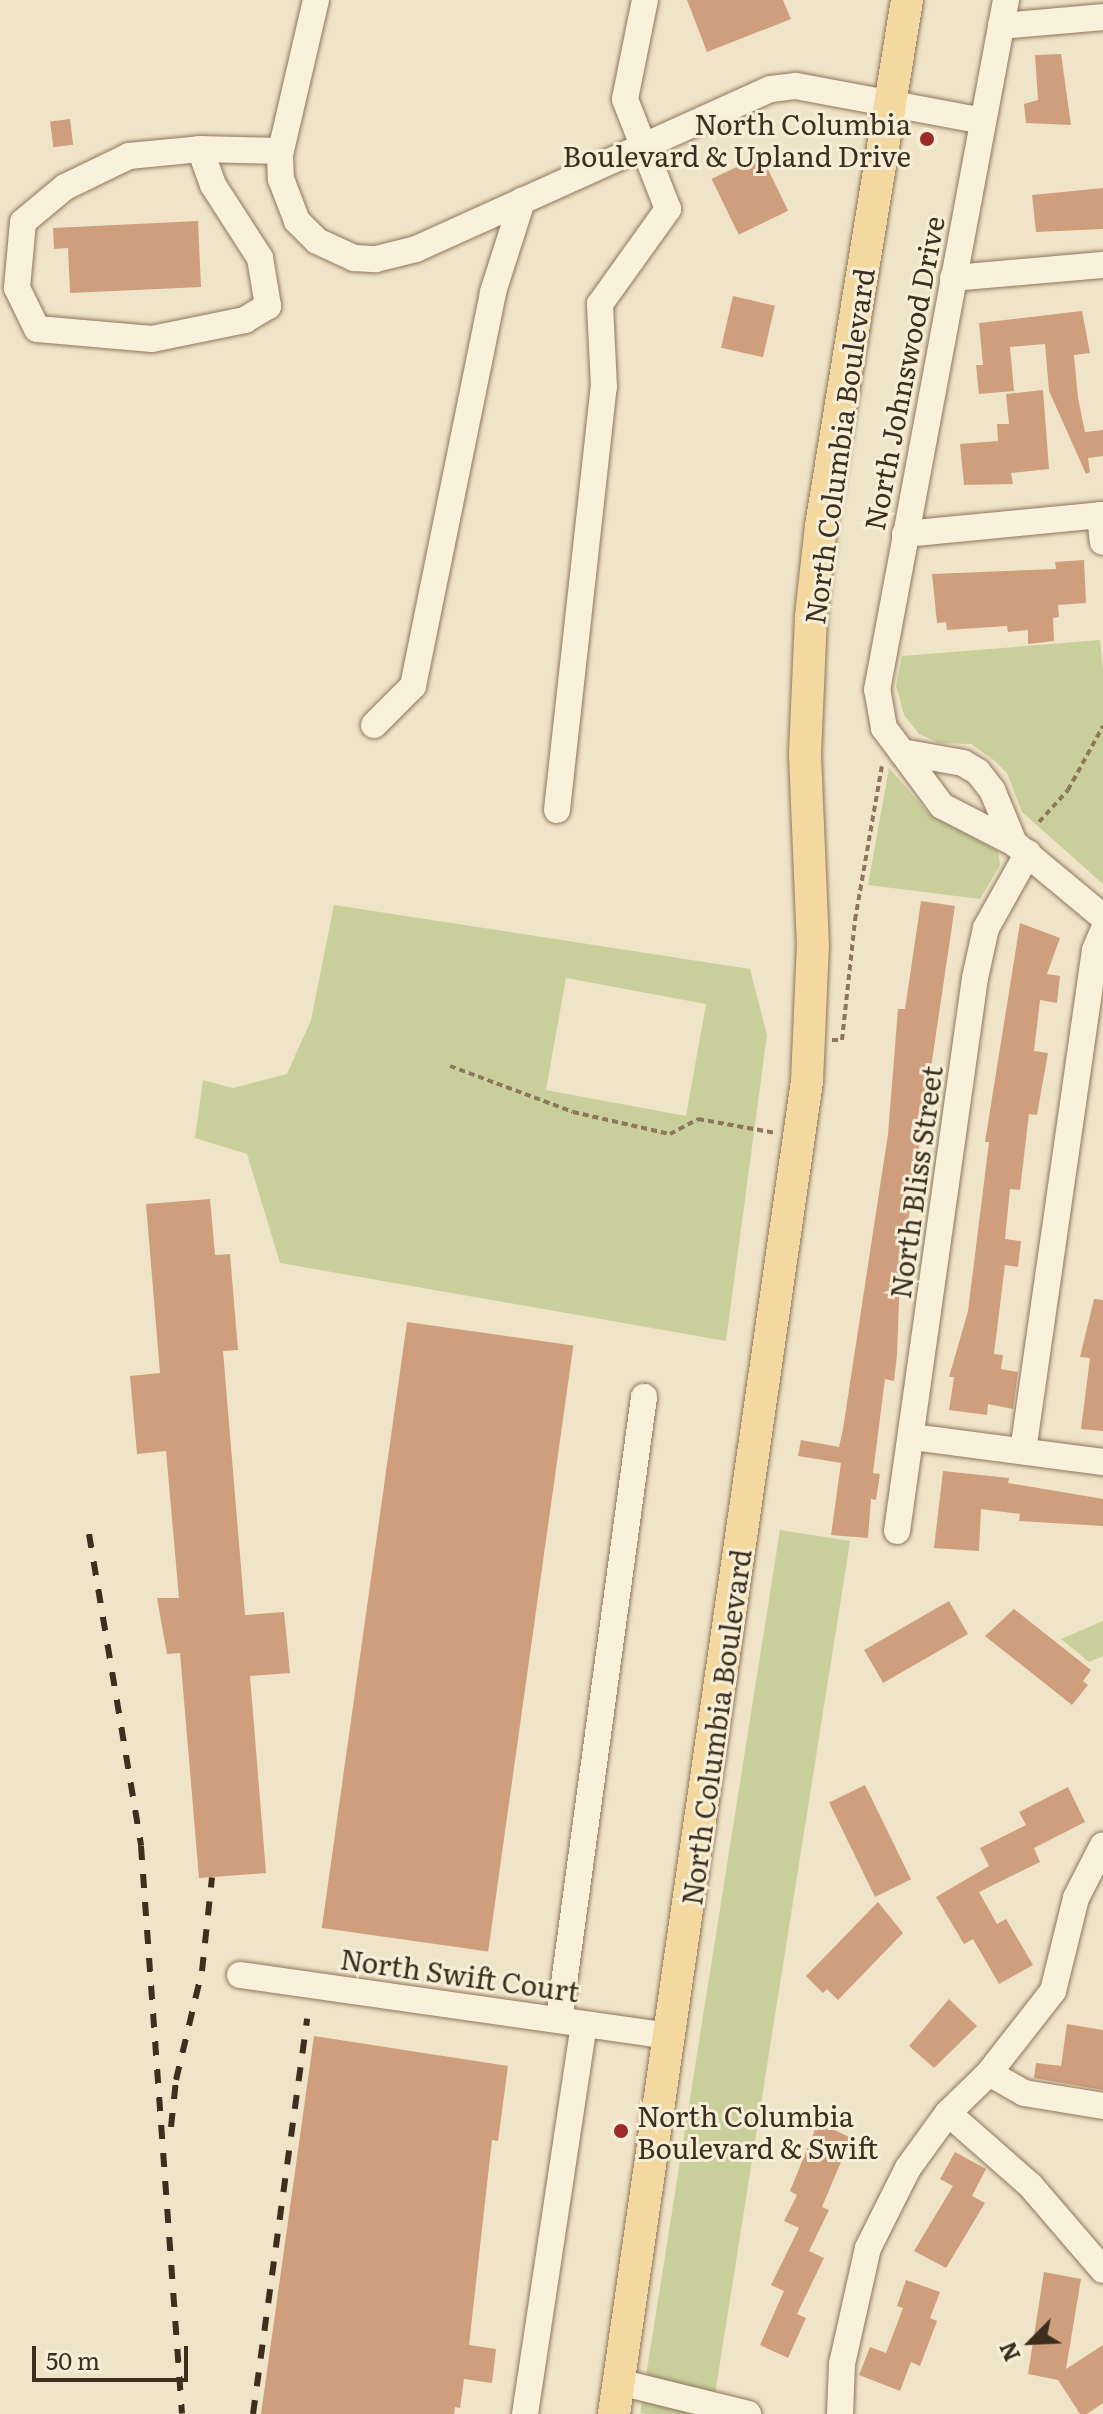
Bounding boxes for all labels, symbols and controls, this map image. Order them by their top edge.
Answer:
place label: North Columbia Boulevard & Upland Drive [563,106,911,172]
marker: North Columbia Boulevard & Upland Drive [918,130,936,148]
street label: North Johnswood Drive [856,213,950,533]
street label: North Columbia Boulevard [796,266,880,626]
street label: North Bliss Street [882,1063,948,1301]
street label: North Columbia Boulevard [673,1547,757,1907]
street label: North Swift Court [338,1941,582,2007]
place label: North Columbia Boulevard & Swift [637,2098,878,2164]
marker: North Columbia Boulevard & Swift [612,2122,630,2140]
north arrow [991,2302,1071,2382]
scale bar [36,2330,192,2380]
text: N [990,2337,1027,2367]
text: 50 m [46,2342,100,2377]

